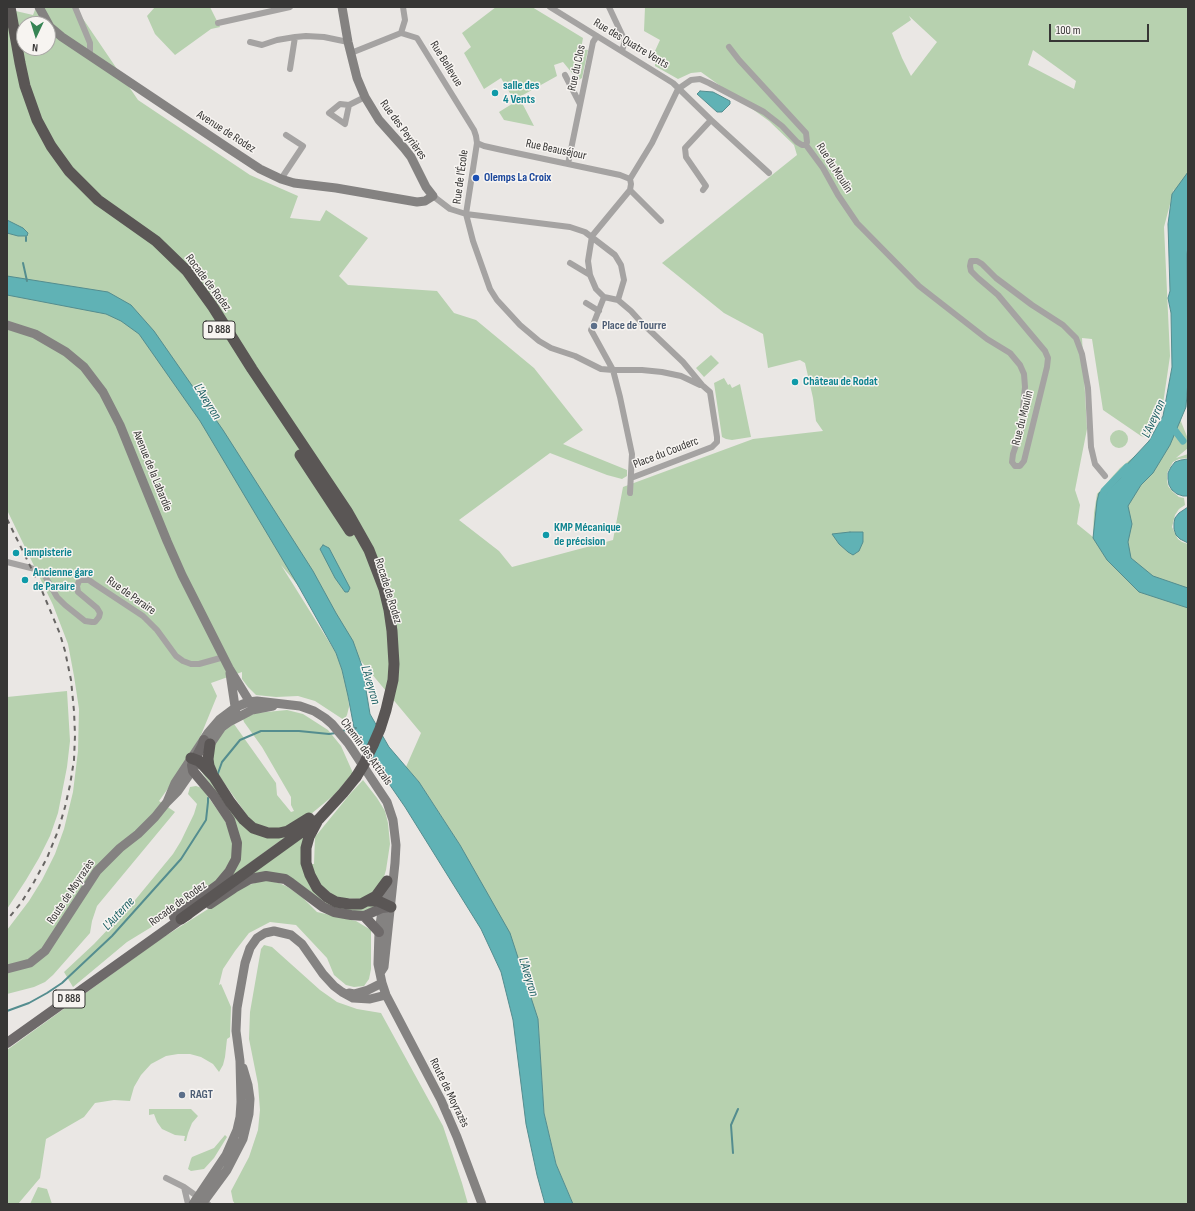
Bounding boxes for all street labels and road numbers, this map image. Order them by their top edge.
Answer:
street label: Rue des Quatre Vents [591,16,671,72]
street label: Rue Bellevue [426,38,466,90]
street label: Rue du Clos [565,44,589,92]
street label: Rue des Peyrières [376,97,430,163]
street label: Avenue de Rodez [194,108,258,156]
street label: Rue Beauséjour [524,137,588,163]
street label: Rue du Moulin [813,141,855,195]
street label: Rue de l'École [450,149,472,205]
street label: Rocade de Rodez [182,252,234,314]
road number: D 888 [203,321,235,339]
street label: Rue du Moulin [1009,389,1037,447]
street label: Avenue de la Labardie [129,429,175,513]
street label: Place du Couderc [631,434,701,472]
street label: Rocade de Rodez [371,557,405,625]
street label: Rue de Paraire [104,574,158,618]
street label: Chemin des Attizals [337,716,395,788]
street label: Route de Moyrazès [44,857,98,927]
street label: Rocade de Rodez [146,878,210,930]
road number: D 888 [53,990,85,1008]
street label: Route de Moyrazès [426,1056,472,1130]

